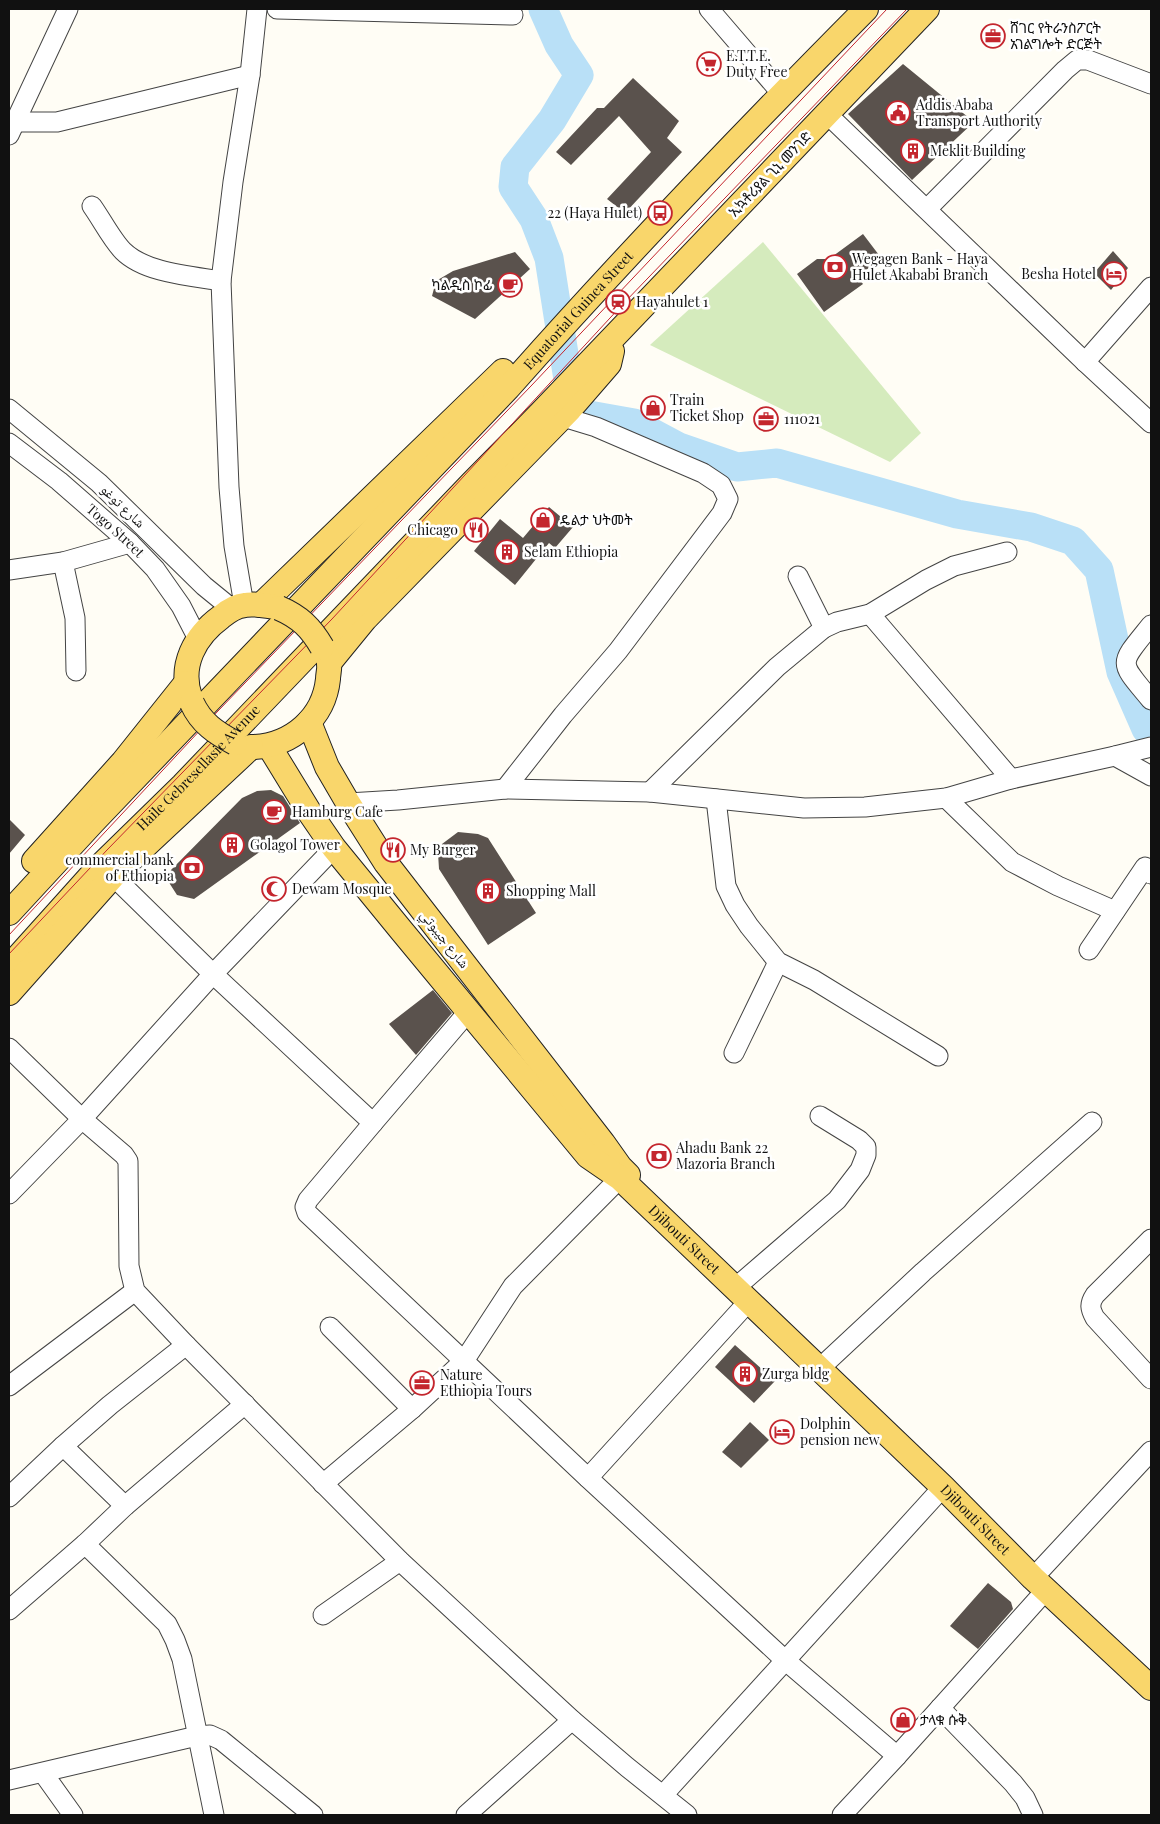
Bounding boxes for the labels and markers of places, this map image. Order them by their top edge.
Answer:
place label: ሸገር የትራንስፖርት አገልግሎት ድርጅት [1010,18,1103,53]
office icon: ሸገር የትራንስፖርት አገልግሎት ድርጅት [980,23,1006,49]
place label: E.T.T.E. Duty Free [726,46,787,81]
supermarket icon: E.T.T.E. Duty Free [696,51,722,77]
place label: Addis Ababa Transport Authority [915,95,1042,130]
public building icon: Addis Ababa Transport Authority [885,100,911,126]
building icon: Meklit Building [900,138,926,164]
place label: Meklit Building [930,141,1026,160]
bus stop icon: 22 (Haya Hulet) [647,200,673,226]
place label: 22 (Haya Hulet) [547,203,642,222]
place label: Wegagen Bank - Haya Hulet Akababi Branch [851,249,989,284]
bank icon: Wegagen Bank - Haya Hulet Akababi Branch [822,254,848,280]
hotel icon: Besha Hotel [1101,261,1127,287]
place label: Besha Hotel [1021,264,1096,283]
cafe icon: ካልዲስ ኮፊ [497,272,523,298]
place label: ካልዲስ ኮፊ [432,275,492,294]
station icon: Hayahulet 1 [605,289,631,315]
place label: Hayahulet 1 [636,292,708,311]
place label: Train Ticket Shop [670,390,744,425]
shop icon: Train Ticket Shop [640,395,666,421]
office icon: 111021 [753,406,779,432]
place label: 111021 [784,409,820,428]
shop icon: ዴልታ ህትመት [530,507,556,533]
place label: ዴልታ ህትመት [560,510,633,529]
restaurant icon: Chicago [463,517,489,543]
place label: Chicago [407,520,458,539]
building icon: Selam Ethiopia [494,539,520,565]
place label: Selam Ethiopia [524,542,618,561]
cafe icon: Hamburg Cafe [261,799,287,825]
place label: Hamburg Cafe [292,802,383,821]
building icon: Golagol Tower [219,832,245,858]
place label: Golagol Tower [250,835,341,854]
restaurant icon: My Burger [380,837,406,863]
place label: My Burger [410,840,477,859]
place label: commercial bank of Ethiopia [65,850,174,885]
bank icon: commercial bank of Ethiopia [179,855,205,881]
mosque icon: Dewam Mosque [261,876,287,902]
building icon: Shopping Mall [475,878,501,904]
place label: Dewam Mosque [292,879,392,898]
place label: Shopping Mall [506,881,596,900]
place label: Ahadu Bank 22 Mazoria Branch [675,1138,776,1173]
bank icon: Ahadu Bank 22 Mazoria Branch [646,1143,672,1169]
building icon: Zurga bldg [732,1361,758,1387]
place label: Zurga bldg [762,1364,830,1383]
place label: Nature Ethiopia Tours [440,1365,532,1400]
office icon: Nature Ethiopia Tours [409,1370,435,1396]
place label: Dolphin pension new [800,1414,880,1449]
hotel icon: Dolphin pension new [769,1419,795,1445]
shop icon: ታላቁ ሱቅ [890,1707,916,1733]
place label: ታላቁ ሱቅ [920,1710,967,1729]

